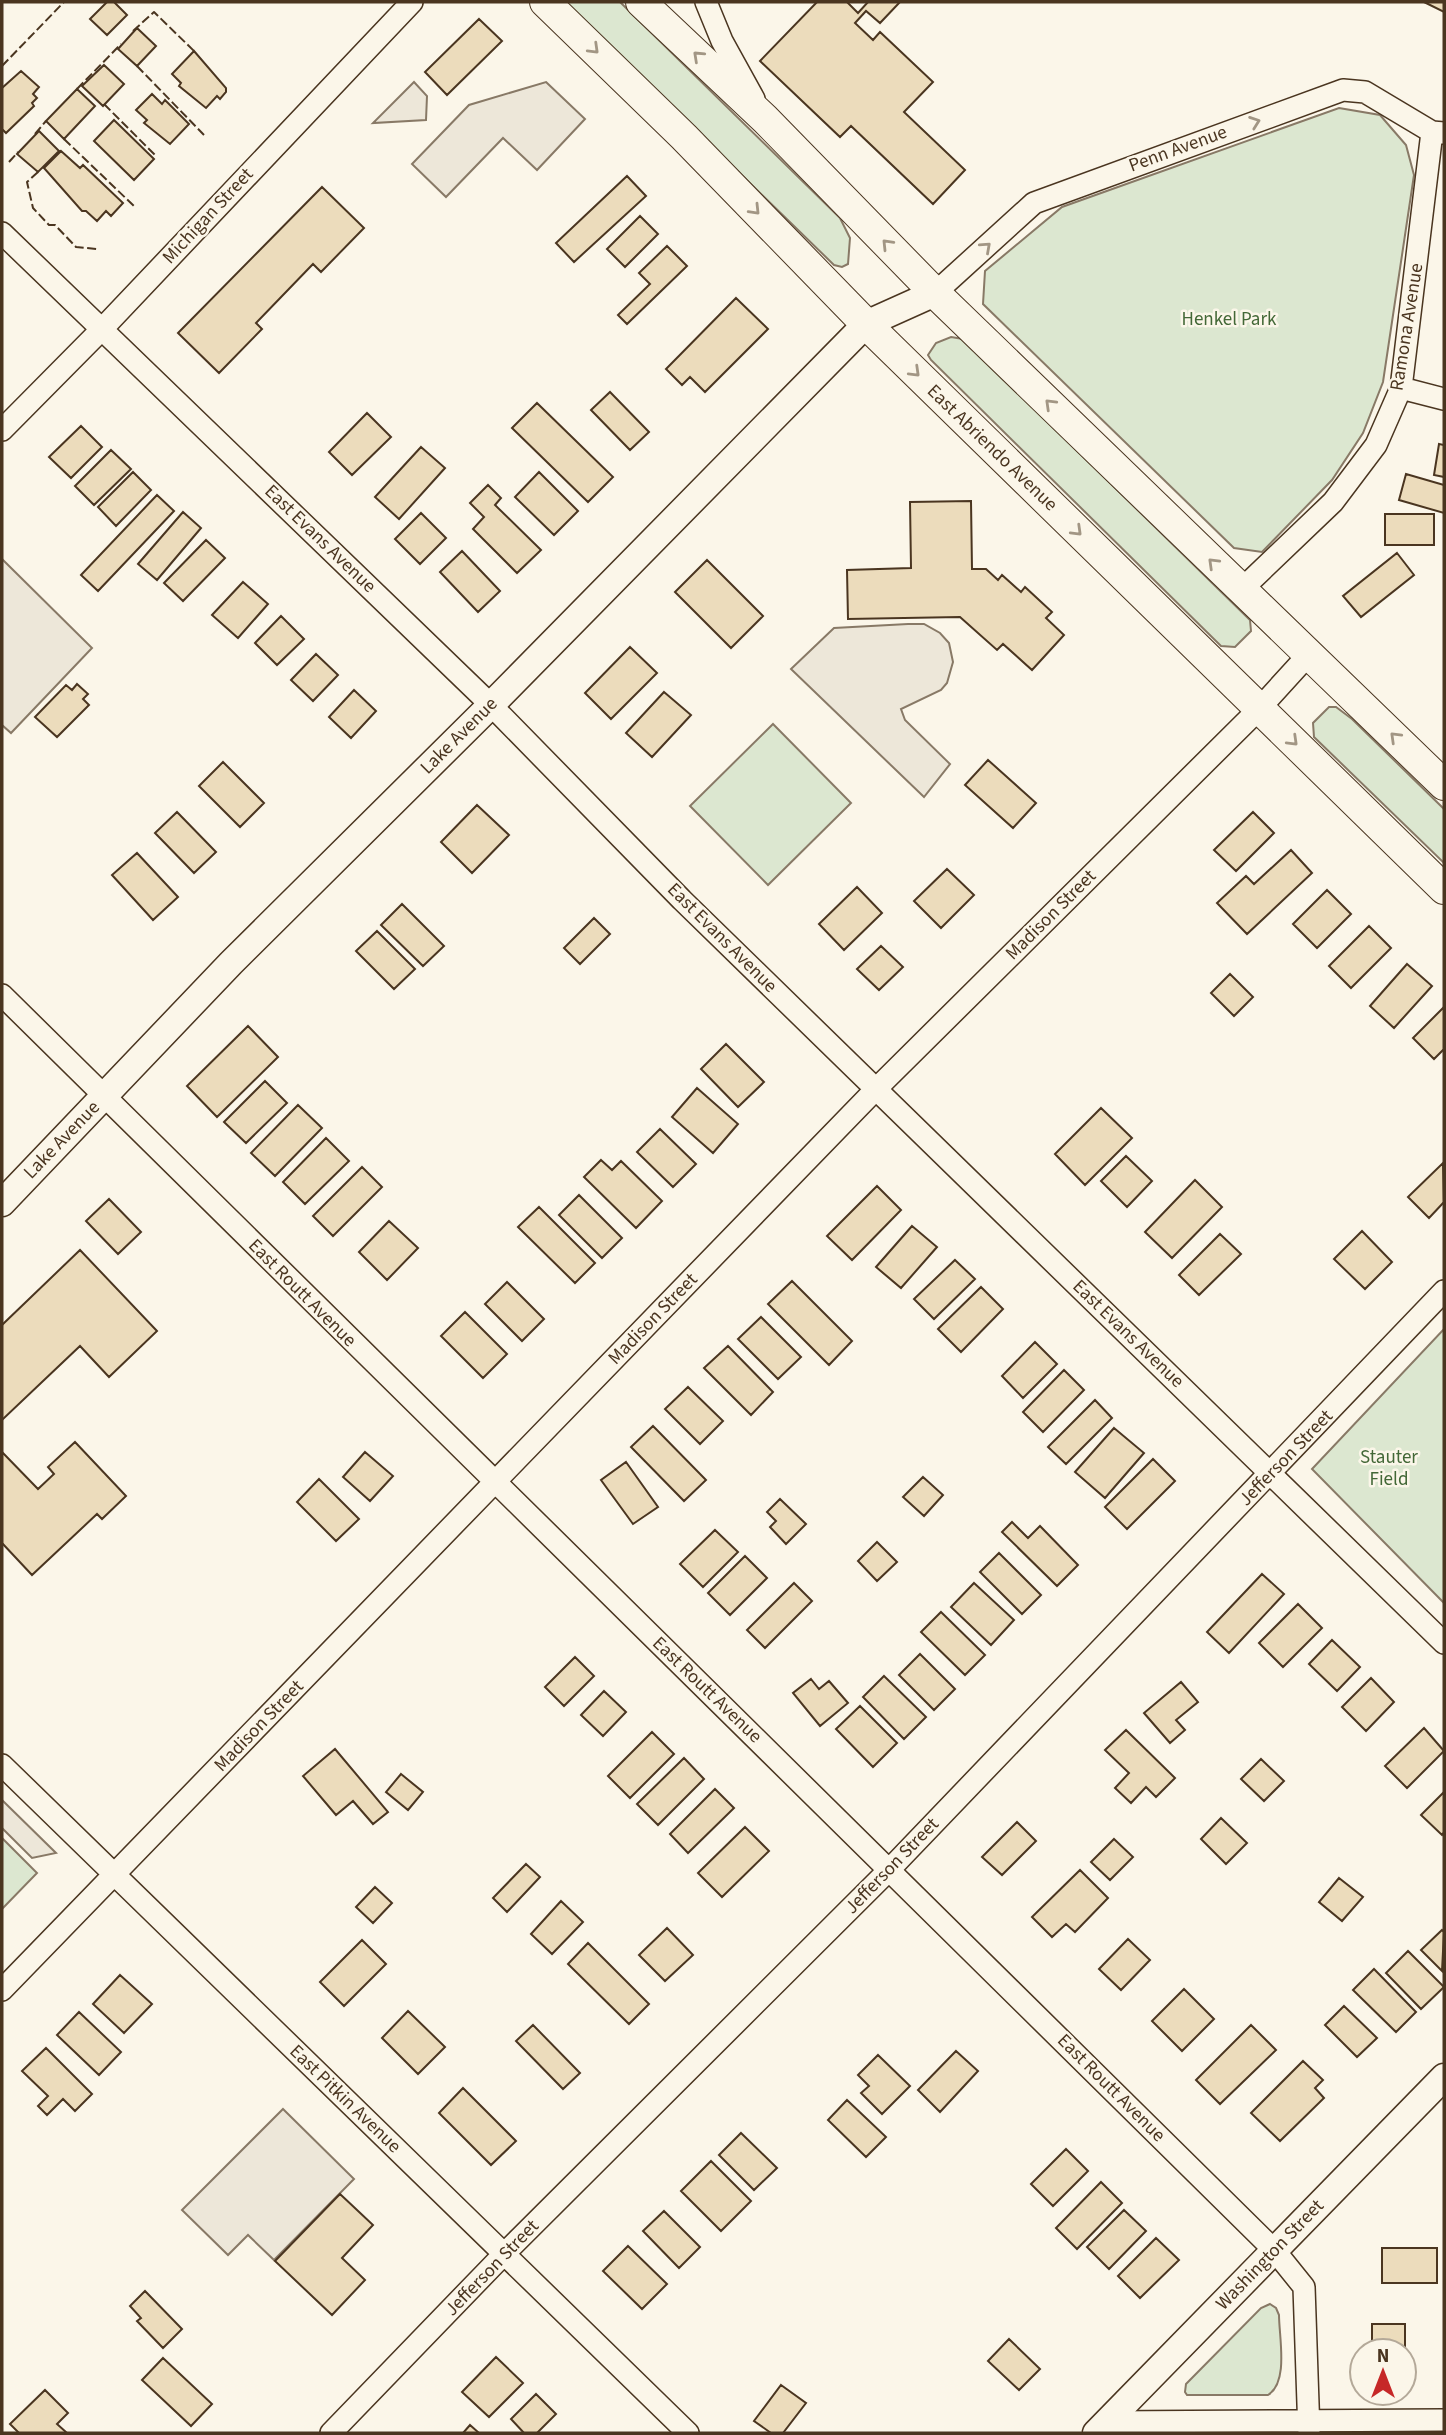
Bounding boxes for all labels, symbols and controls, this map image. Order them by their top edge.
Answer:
one-way arrow [586,41,599,54]
one-way arrow [693,51,706,64]
one-way arrow [1248,116,1260,130]
street label: Penn Avenue [1125,119,1231,179]
street label: Michigan Street [156,161,260,270]
one-way arrow [746,202,759,215]
one-way arrow [883,240,896,253]
one-way arrow [977,243,990,255]
street label: Ramona Avenue [1384,261,1430,393]
park label: Henkel Park [1182,306,1277,333]
one-way arrow [906,363,919,376]
street label: East Abriendo Avenue [921,378,1063,518]
one-way arrow [1045,400,1058,413]
street label: East Evans Avenue [258,479,382,599]
one-way arrow [1069,522,1082,535]
one-way arrow [1208,559,1221,572]
street label: Lake Avenue [414,691,504,781]
one-way arrow [1391,732,1404,745]
one-way arrow [1284,733,1297,746]
street label: Madison Street [999,863,1103,967]
street label: East Evans Avenue [661,877,783,999]
street label: Lake Avenue [18,1095,106,1185]
street label: East Routt Avenue [242,1233,362,1353]
street label: Madison Street [602,1267,704,1371]
street label: East Evans Avenue [1066,1274,1190,1394]
street label: Jefferson Street [1233,1403,1340,1512]
park label: Stauter Field [1360,1444,1418,1493]
street label: East Routt Avenue [646,1630,768,1750]
street label: Madison Street [208,1674,310,1778]
street label: Jefferson Street [839,1811,946,1920]
street label: East Routt Avenue [1051,2028,1171,2148]
street label: East Pitkin Avenue [283,2039,407,2159]
street label: Washington Street [1210,2193,1331,2317]
street label: Jefferson Street [439,2213,546,2322]
north arrow [1348,2337,1418,2407]
text: N [1377,2343,1389,2370]

